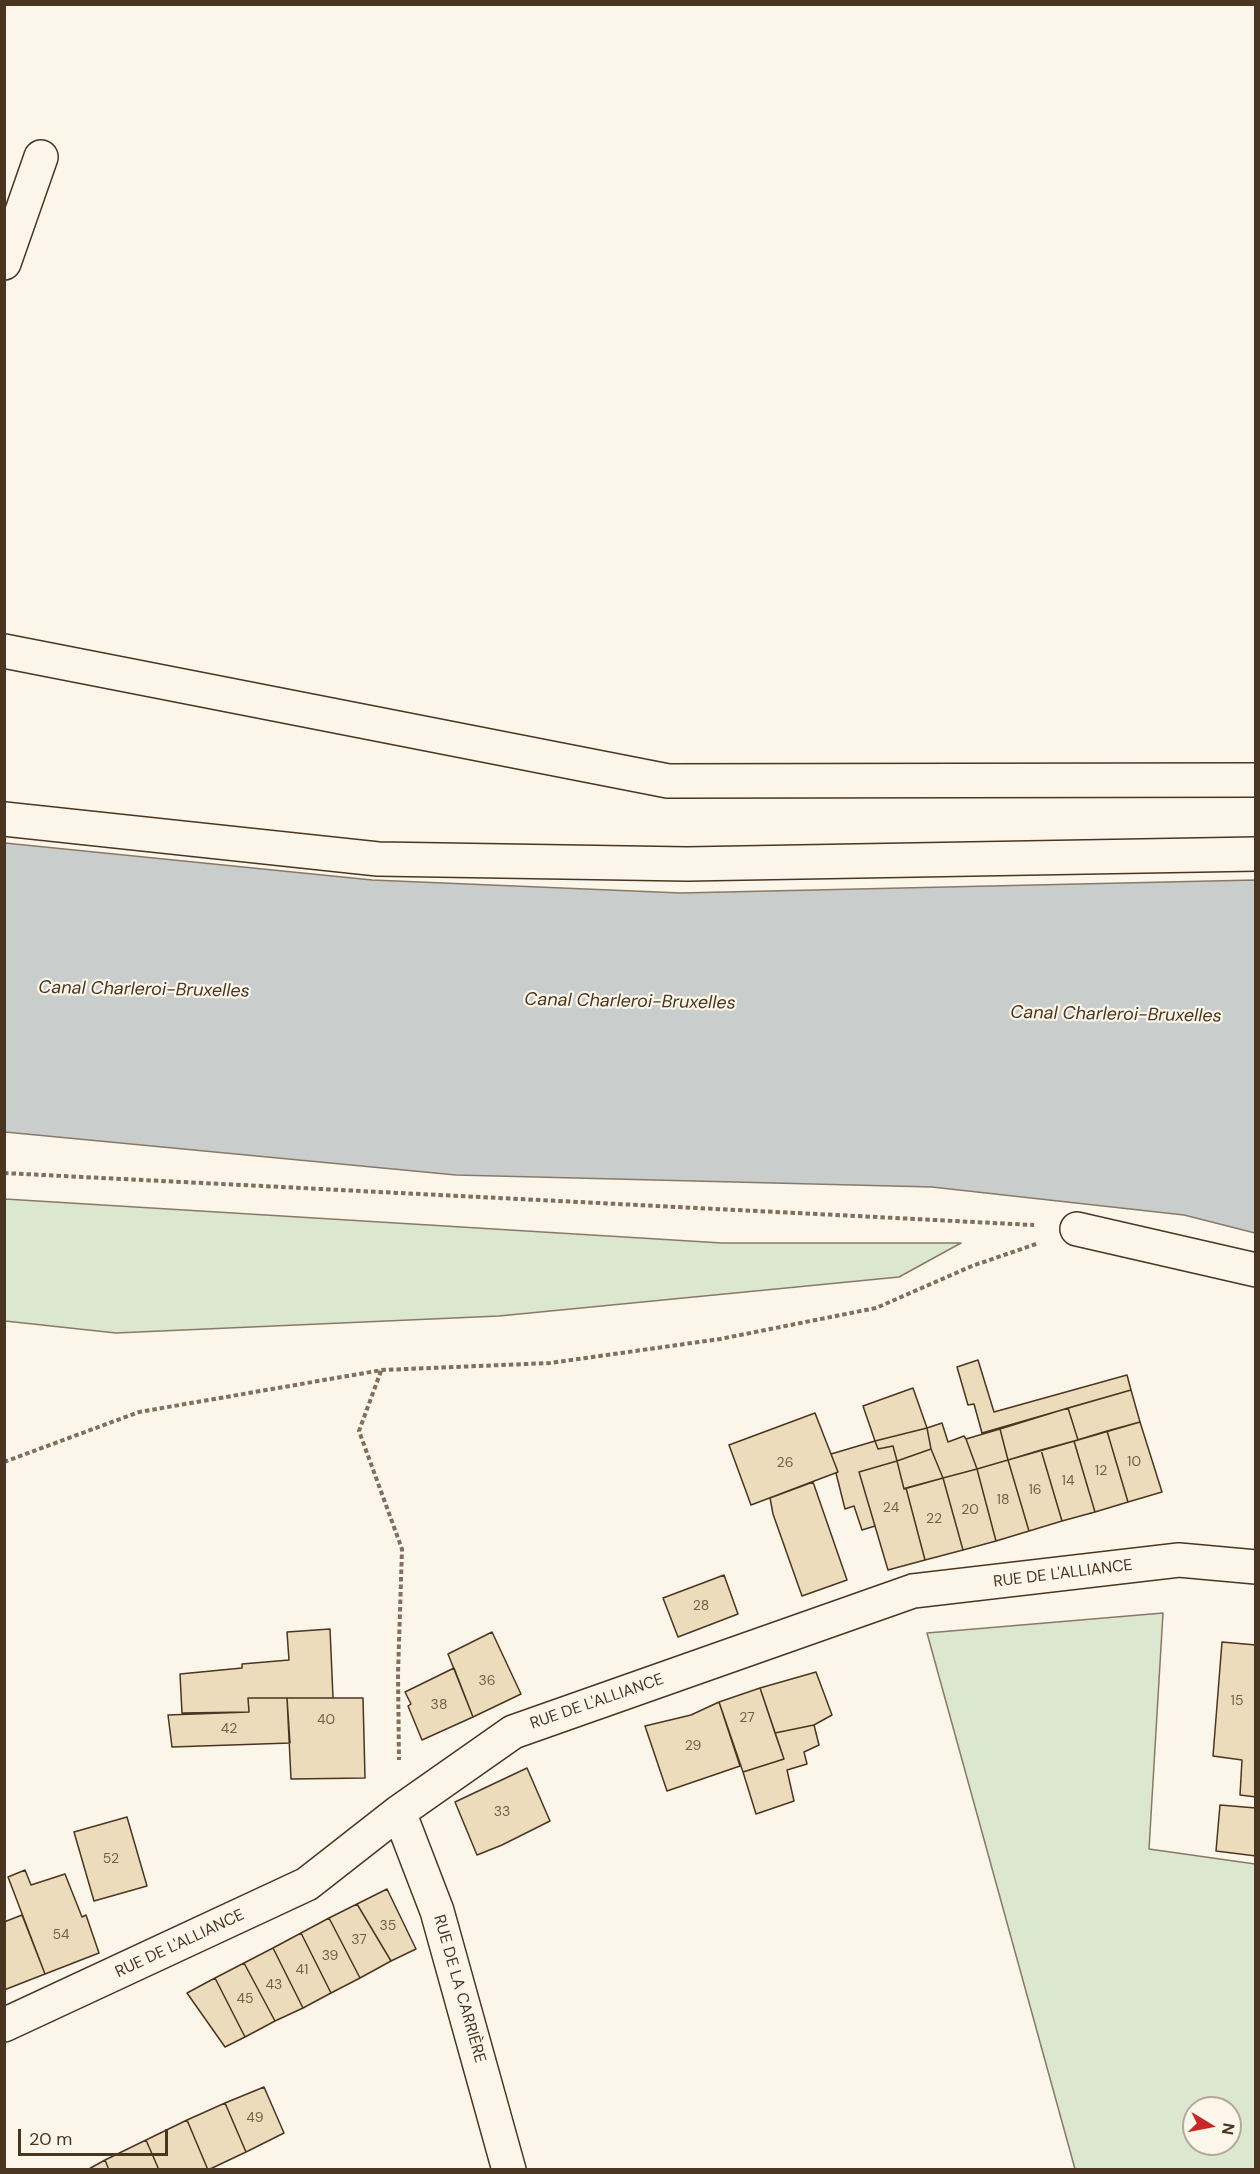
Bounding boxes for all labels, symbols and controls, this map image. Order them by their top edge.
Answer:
water label: Canal Charleroi-Bruxelles [38,977,250,1003]
water label: Canal Charleroi-Bruxelles [524,989,736,1015]
water label: Canal Charleroi-Bruxelles [1010,1002,1222,1028]
house number: 10 [1127,1454,1141,1470]
house number: 26 [777,1455,793,1471]
house number: 12 [1095,1463,1107,1479]
house number: 14 [1062,1473,1074,1489]
house number: 16 [1028,1482,1042,1498]
house number: 18 [997,1492,1009,1508]
house number: 24 [883,1500,899,1516]
house number: 20 [961,1502,979,1518]
house number: 22 [926,1511,942,1527]
street label: RUE DE L'ALLIANCE [992,1556,1134,1592]
house number: 28 [693,1598,709,1614]
street label: RUE DE L'ALLIANCE [528,1670,666,1734]
house number: 36 [478,1673,496,1689]
house number: 15 [1231,1693,1243,1709]
house number: 38 [431,1697,447,1713]
house number: 27 [739,1710,755,1726]
house number: 40 [317,1712,335,1728]
house number: 42 [221,1721,237,1737]
house number: 29 [685,1738,701,1754]
house number: 33 [494,1804,510,1820]
house number: 52 [103,1851,119,1867]
street label: RUE DE L'ALLIANCE [112,1906,248,1982]
street label: RUE DE LA CARRIÈRE [429,1913,489,2065]
house number: 35 [380,1918,396,1934]
house number: 54 [52,1927,70,1943]
house number: 37 [351,1932,367,1948]
house number: 39 [322,1948,338,1964]
house number: 41 [296,1962,308,1978]
house number: 43 [266,1977,282,1993]
house number: 45 [236,1991,254,2007]
north arrow [1182,2096,1242,2156]
house number: 49 [246,2110,264,2126]
scale bar [21,2117,171,2155]
text: N [1217,2121,1240,2136]
text: 20 m [29,2127,72,2151]

